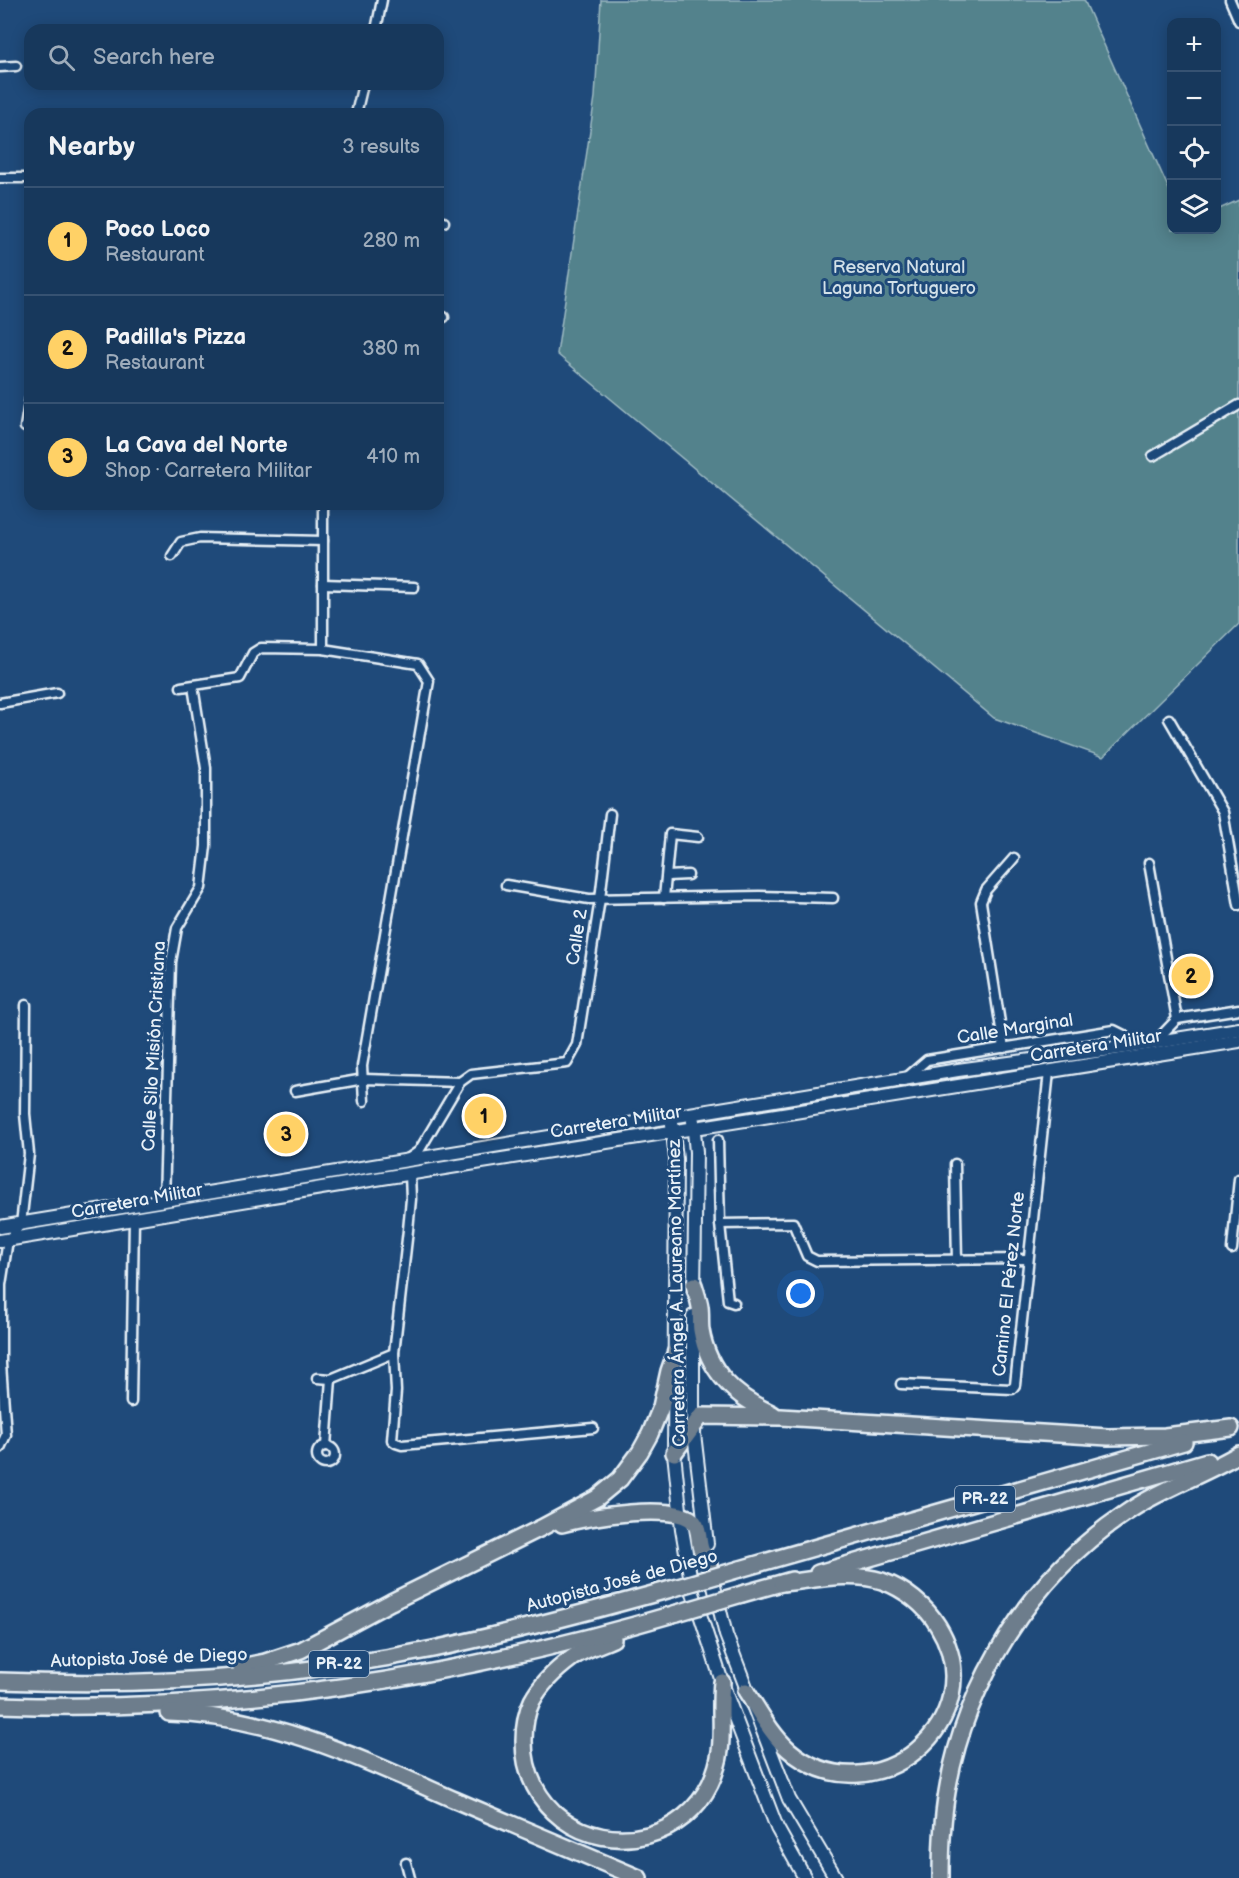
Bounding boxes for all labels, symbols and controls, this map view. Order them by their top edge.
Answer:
map controls [1167,18,1221,234]
button: + [1167,18,1221,72]
search box [24,24,444,90]
icon: search [45,41,78,74]
text: Search here [93,44,215,71]
button: − [1167,72,1221,126]
button: locate [1167,126,1221,180]
text: Nearby [48,132,135,163]
text: 3 results [342,135,420,159]
button: layers [1167,180,1221,234]
text: Poco Loco [105,216,210,243]
text: 1 [63,229,72,253]
text: 280 m [363,229,420,253]
text: Restaurant [105,243,205,267]
park label: Reserva Natural Laguna Tortuguero [822,257,976,299]
text: Padilla's Pizza [105,324,246,351]
text: 2 [62,337,73,361]
text: 380 m [362,337,420,361]
text: Restaurant [105,351,205,375]
text: La Cava del Norte [105,432,288,459]
text: 3 [62,445,73,469]
text: 410 m [366,445,420,469]
text: Shop · Carretera Militar [105,459,312,483]
street label: Calle 2 [562,907,592,967]
street label: Calle Silo Misión Cristiana [138,940,170,1152]
pin: 2 [1172,954,1210,998]
street label: Calle Marginal [955,1009,1075,1049]
street label: Carretera Militar [1029,1025,1164,1067]
pin: 1 [464,1094,504,1138]
street label: Carretera Militar [549,1101,684,1143]
pin: 3 [266,1112,306,1156]
street label: Carretera Ángel A. Laureano Martínez [662,1139,690,1447]
street label: Carretera Militar [70,1179,205,1223]
street label: Camino El Pérez Norte [989,1190,1029,1378]
your location [786,1279,815,1308]
road number: PR-22 [955,1486,1015,1512]
street label: Autopista José de Diego [524,1545,720,1617]
street label: Autopista José de Diego [50,1644,248,1672]
road number: PR-22 [309,1651,369,1677]

